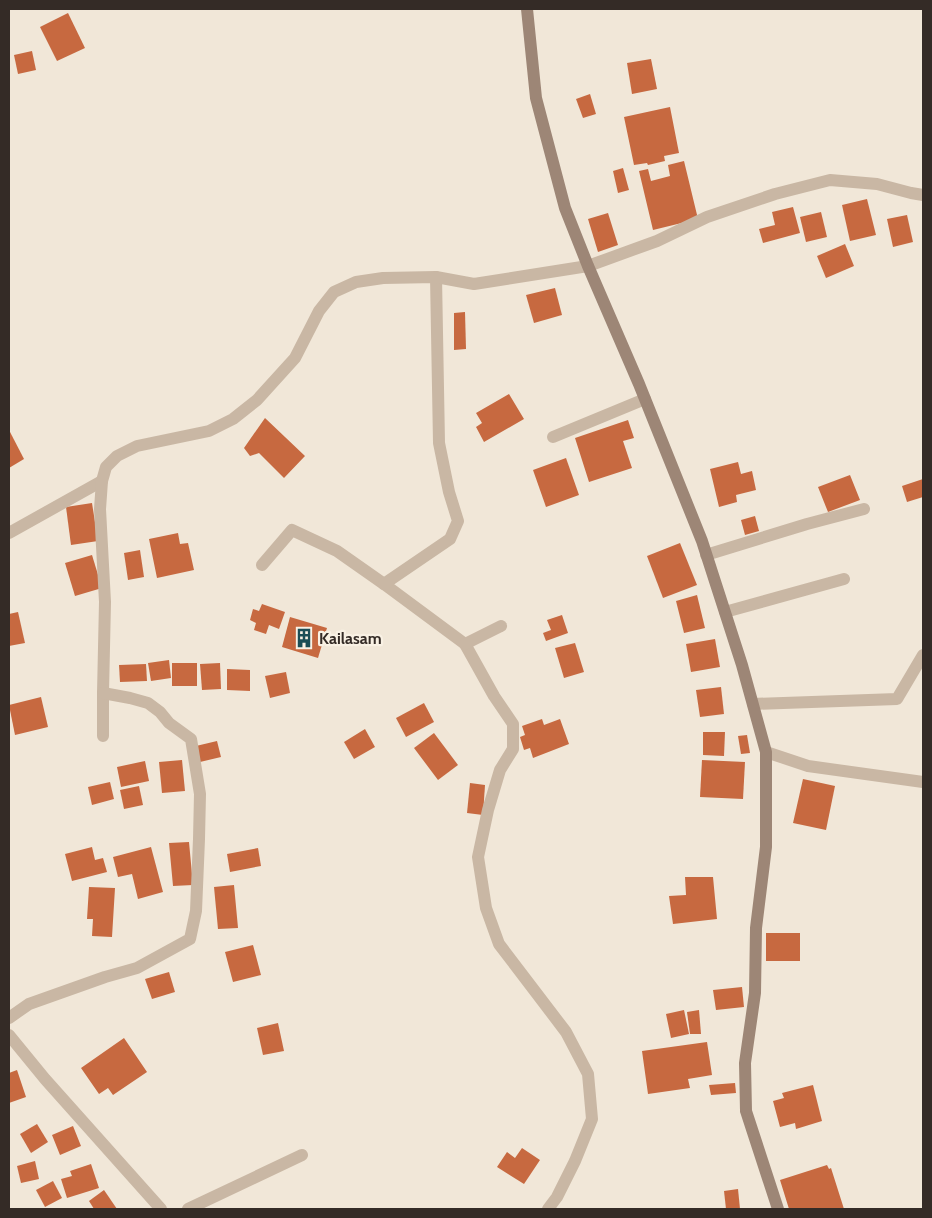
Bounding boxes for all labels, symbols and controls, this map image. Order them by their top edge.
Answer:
building icon: Kailasam [293,627,315,649]
place label: Kailasam [319,629,382,648]

